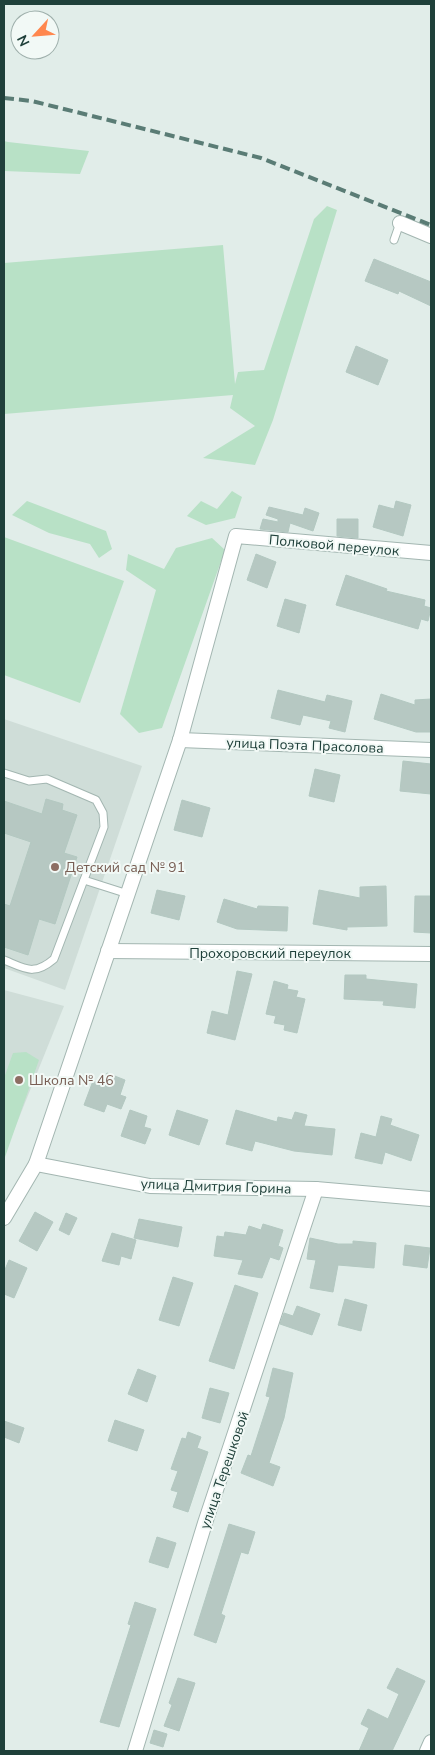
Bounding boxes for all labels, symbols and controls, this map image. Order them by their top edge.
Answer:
north arrow [10,10,60,60]
text: N [13,32,35,49]
street label: Полковой переулок [268,530,401,561]
street label: улица Поэта Прасолова [226,733,384,758]
place label: Детский сад № 91 [65,858,185,877]
marker: Детский сад № 91 [49,861,61,873]
street label: Прохоровский переулок [189,944,351,963]
place label: Школа № 46 [29,1071,114,1090]
marker: Школа № 46 [13,1074,25,1086]
street label: улица Дмитрия Горина [140,1174,292,1199]
street label: улица Терешковой [195,1409,254,1532]

